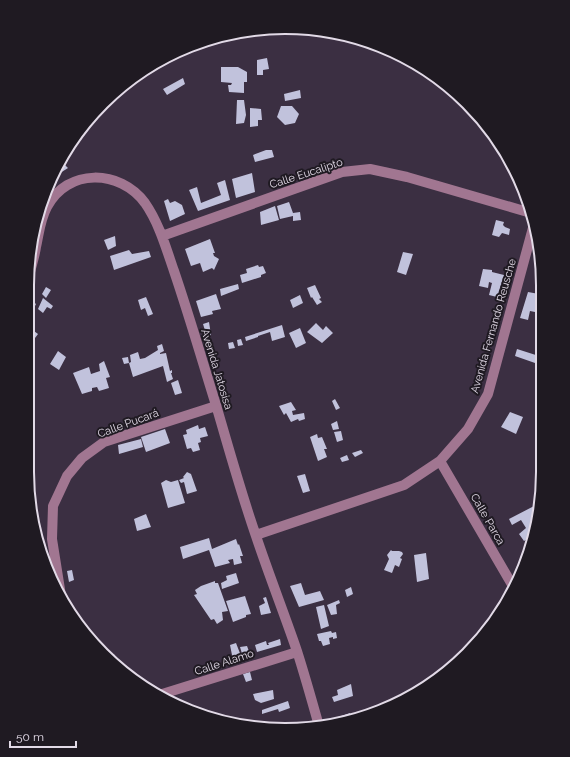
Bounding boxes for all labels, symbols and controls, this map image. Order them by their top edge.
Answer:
street label: Calle Eucalipto [268,155,345,191]
street label: Avenida Fernando Reusche [468,257,519,395]
street label: Avenida Jatosisa [198,327,235,411]
street label: Calle Pucará [96,406,160,441]
street label: Calle Parca [468,491,508,547]
street label: Calle Alamo [193,647,256,678]
scale bar [10,723,76,749]
text: 50 m [16,730,44,744]

